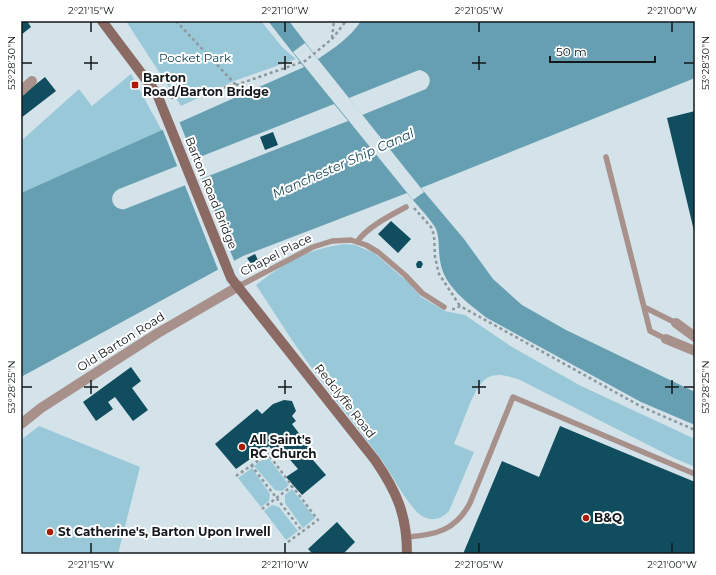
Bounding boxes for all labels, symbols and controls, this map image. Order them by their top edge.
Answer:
text: 2°21'15"W [68,4,114,17]
text: 2°21'10"W [261,4,309,17]
text: 2°21'05"W [455,4,503,17]
text: 2°21'00"W [647,4,697,17]
text: 53°28'30"N [5,36,18,90]
text: 53°28'30"N [699,36,712,90]
scale bar [550,38,655,64]
text: 50 m [556,44,587,59]
park label: Pocket Park [159,50,232,65]
place label: Barton Road/Barton Bridge [143,70,269,99]
marker: Barton Road/Barton Bridge [130,80,140,90]
water label: Manchester Ship Canal [270,124,417,201]
street label: Barton Road Bridge [182,135,241,251]
street label: Chapel Place [237,230,314,279]
street label: Old Barton Road [74,309,167,375]
text: 53°28'25"N [5,360,18,414]
text: 53°28'25"N [699,360,712,414]
street label: Redclyffe Road [312,361,379,441]
place label: All Saint's RC Church [249,432,317,461]
marker: All Saint's RC Church [237,442,247,452]
place label: B&Q [594,510,623,525]
marker: B&Q [581,513,591,523]
place label: St Catherine's, Barton Upon Irwell [58,524,271,539]
marker: St Catherine's, Barton Upon Irwell [45,527,55,537]
text: 2°21'15"W [68,558,114,571]
text: 2°21'10"W [261,558,309,571]
text: 2°21'05"W [455,558,503,571]
text: 2°21'00"W [647,558,697,571]

